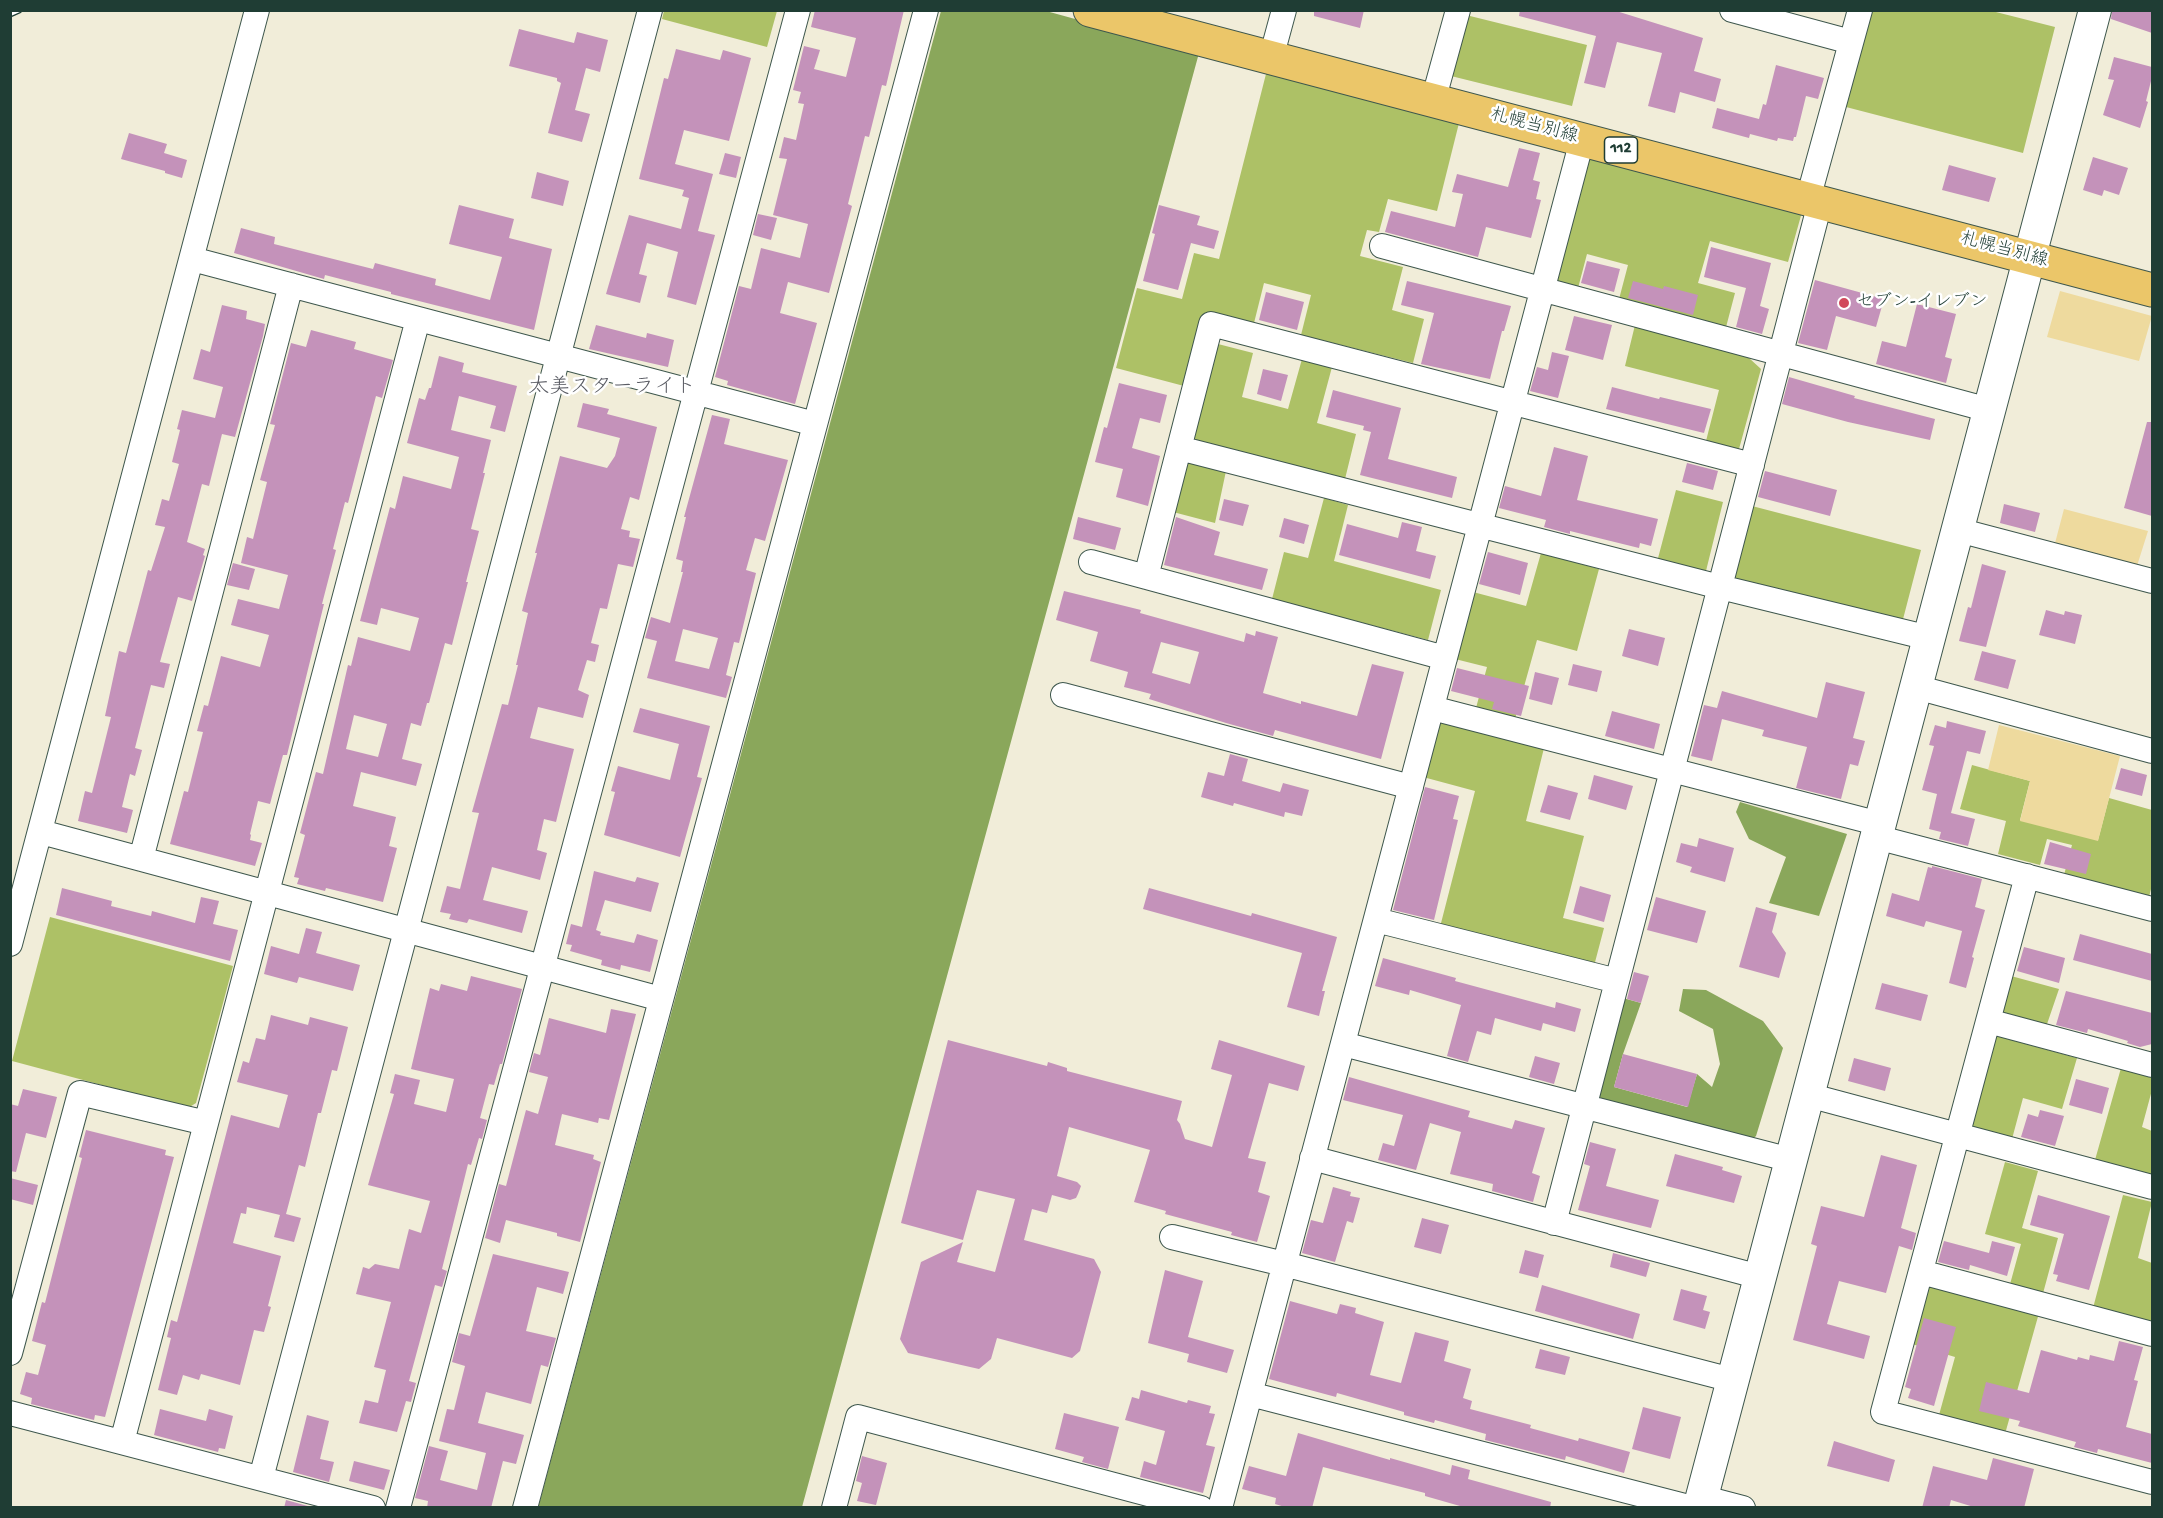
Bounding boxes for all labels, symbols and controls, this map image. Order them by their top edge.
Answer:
street label: 札幌当別線 [1488,105,1580,149]
road number: 112 [1604,137,1638,163]
street label: 札幌当別線 [1958,229,2050,273]
place label: セブン-イレブン [1856,292,1988,314]
marker: セブン-イレブン [1837,296,1851,310]
district label: 太美スターライト [528,376,696,402]

